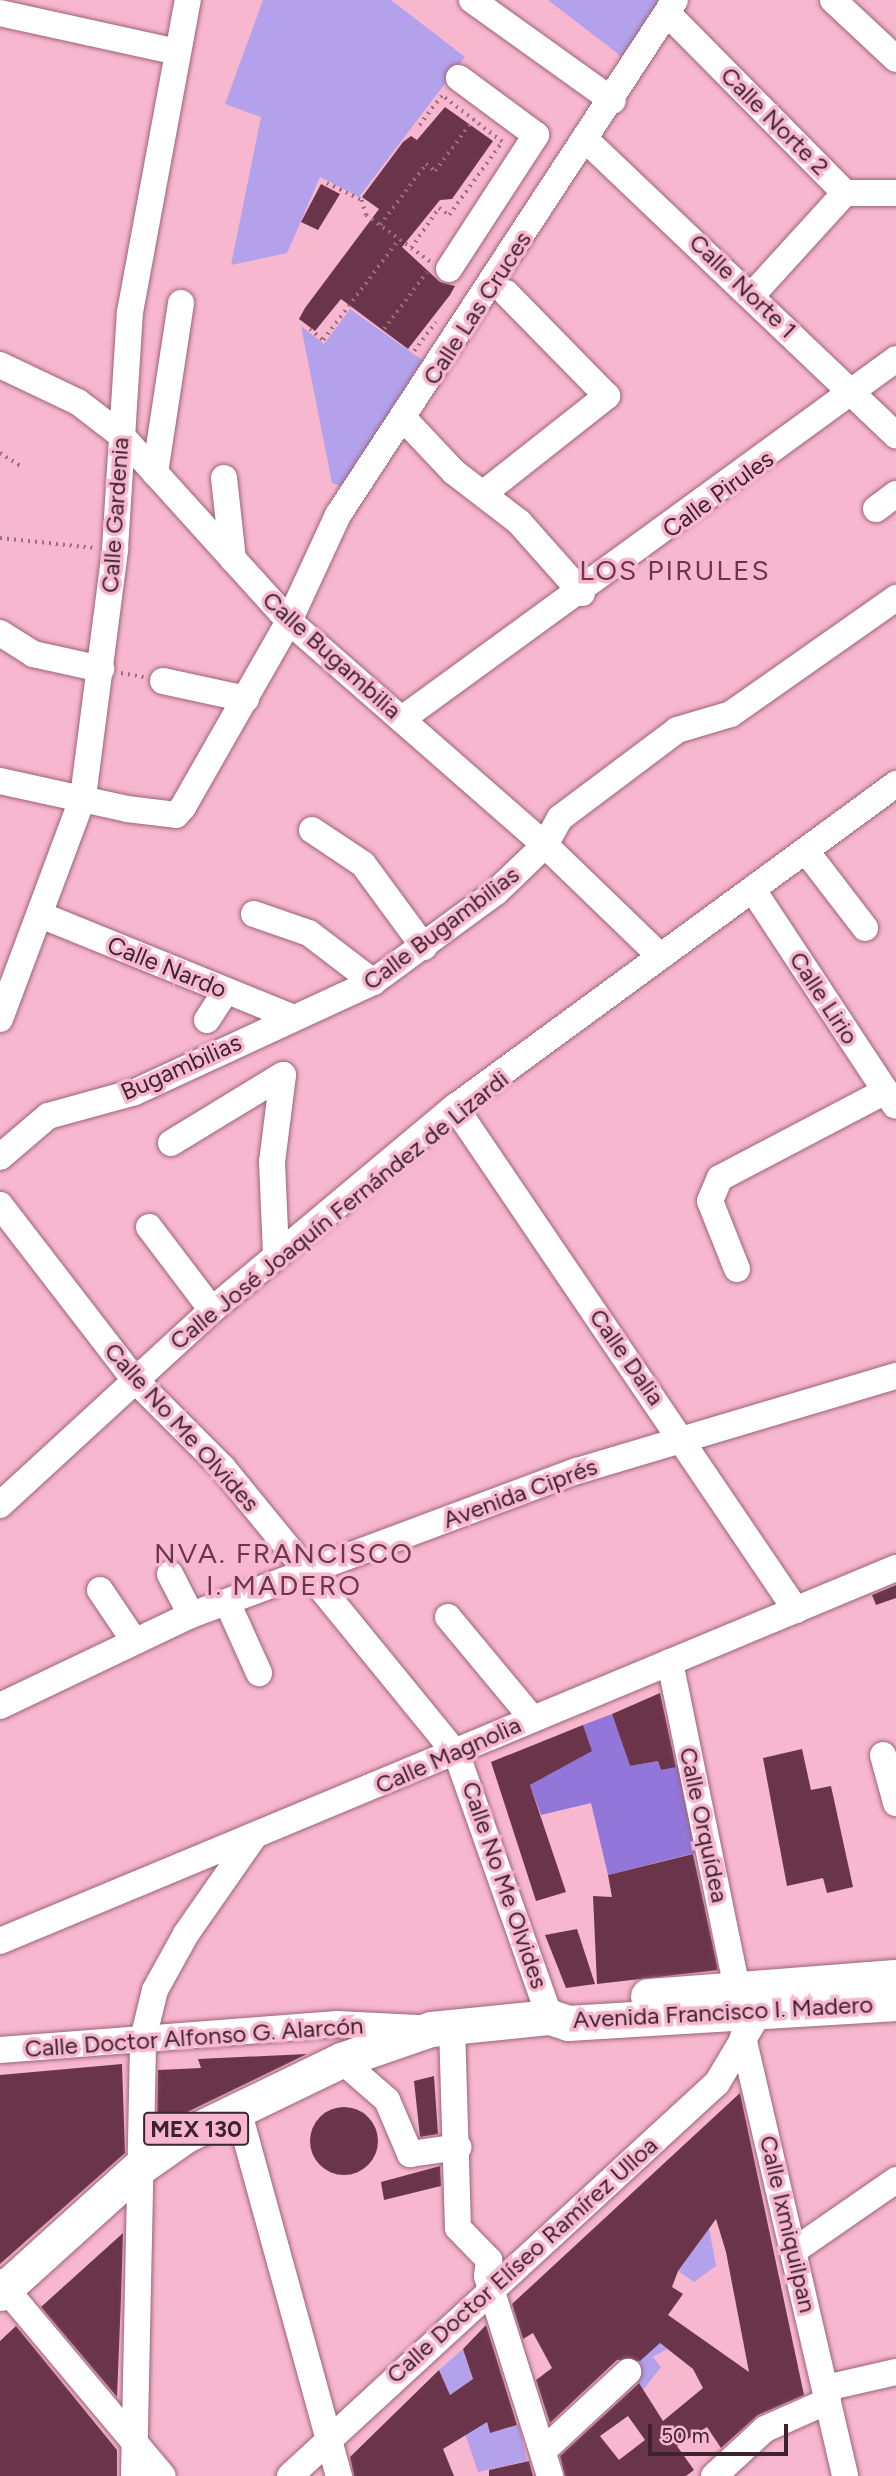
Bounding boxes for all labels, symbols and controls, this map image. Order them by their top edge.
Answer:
street label: Calle Norte 2 [715,61,835,181]
street label: Calle Las Cruces [417,226,537,390]
street label: Calle Norte 1 [683,228,803,344]
street label: Calle Gardenia [95,436,135,594]
street label: Calle Pirules [657,444,779,544]
district label: LOS PIRULES [581,553,769,587]
street label: Calle Bugambilia [257,585,407,725]
street label: Calle Bugambilias [357,860,525,996]
street label: Calle Nardo [103,930,231,1004]
street label: Calle Lirio [783,946,865,1050]
street label: Bugambilias [116,1028,246,1106]
street label: Calle José Joaquín Fernández de Lizardi [164,1064,514,1356]
street label: Calle Dalia [583,1303,671,1411]
street label: Calle No Me Olvides [99,1337,265,1517]
street label: Avenida Ciprés [439,1452,601,1534]
district label: NVA. FRANCISCO I. MADERO [156,1536,412,1602]
street label: Calle Magnolia [371,1710,525,1800]
street label: Calle Orquídea [673,1745,735,1905]
street label: Calle No Me Olvides [456,1778,554,1992]
street label: Avenida Francisco I. Madero [572,1990,874,2034]
street label: Calle Doctor Alfonso G. Alarcón [24,2011,364,2063]
road number: MEX 130 [142,2110,250,2148]
street label: Calle Doctor Elíseo Ramírez Ulloa [381,2131,663,2389]
street label: Calle Ixmiquilpan [754,2133,822,2315]
scale bar [651,2410,791,2454]
text: 50 m [661,2423,710,2448]

